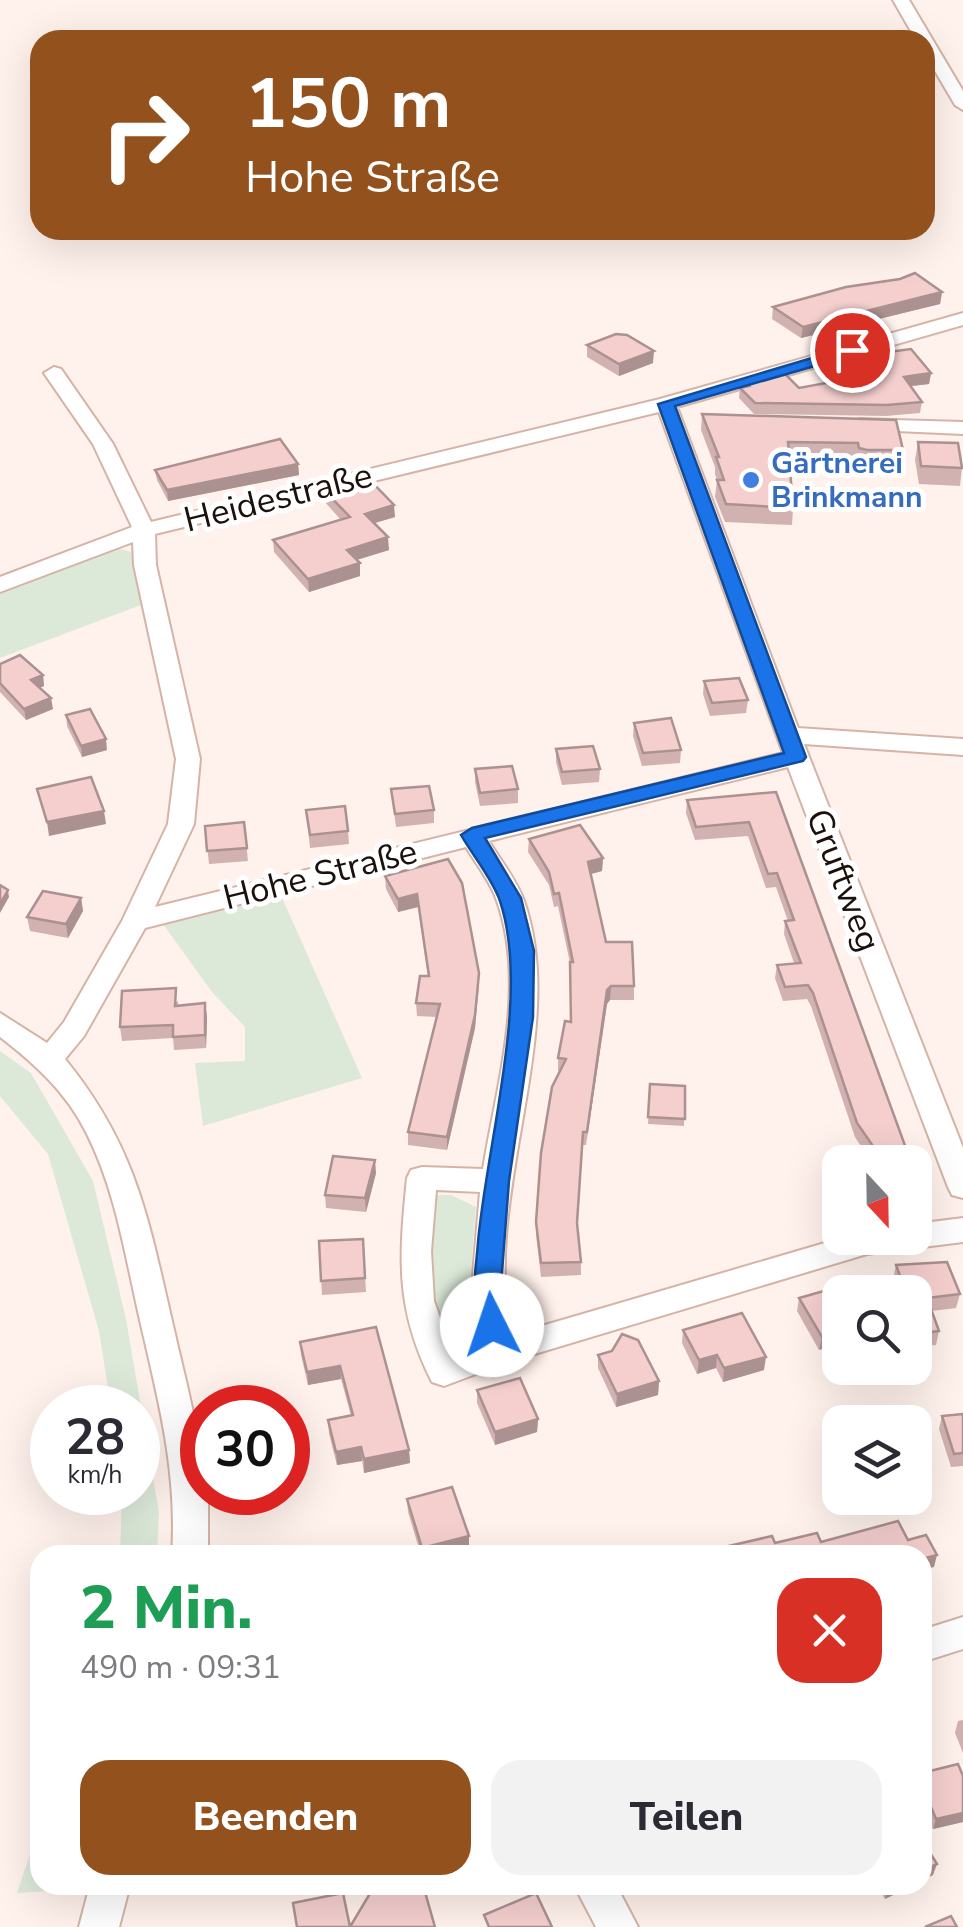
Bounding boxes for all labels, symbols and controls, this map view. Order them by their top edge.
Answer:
text: 150 m [245,56,451,152]
icon: right [80,70,210,200]
text: Hohe Straße [245,147,500,208]
pin [810,308,895,393]
icon: arrive [825,323,880,378]
place label: Gärtnerei Brinkmann [771,443,923,518]
street label: Heidestraße [179,451,377,544]
marker: Gärtnerei Brinkmann [740,469,762,491]
street label: Gruftweg [795,802,892,958]
street label: Hohe Straße [218,828,422,921]
north arrow [822,1145,932,1255]
map controls [822,1145,932,1515]
position arrow [440,1273,544,1377]
button: search [822,1275,932,1385]
speed limit sign: 30 [180,1385,310,1515]
text: 28 [65,1403,125,1472]
button: layers [822,1405,932,1515]
text: km/h [67,1458,123,1492]
text: 2 Min. [80,1567,253,1649]
button: close [777,1578,882,1683]
text: 490 m · 09:31 [80,1646,281,1689]
button: Beenden [80,1760,471,1875]
button: Teilen [491,1760,882,1875]

